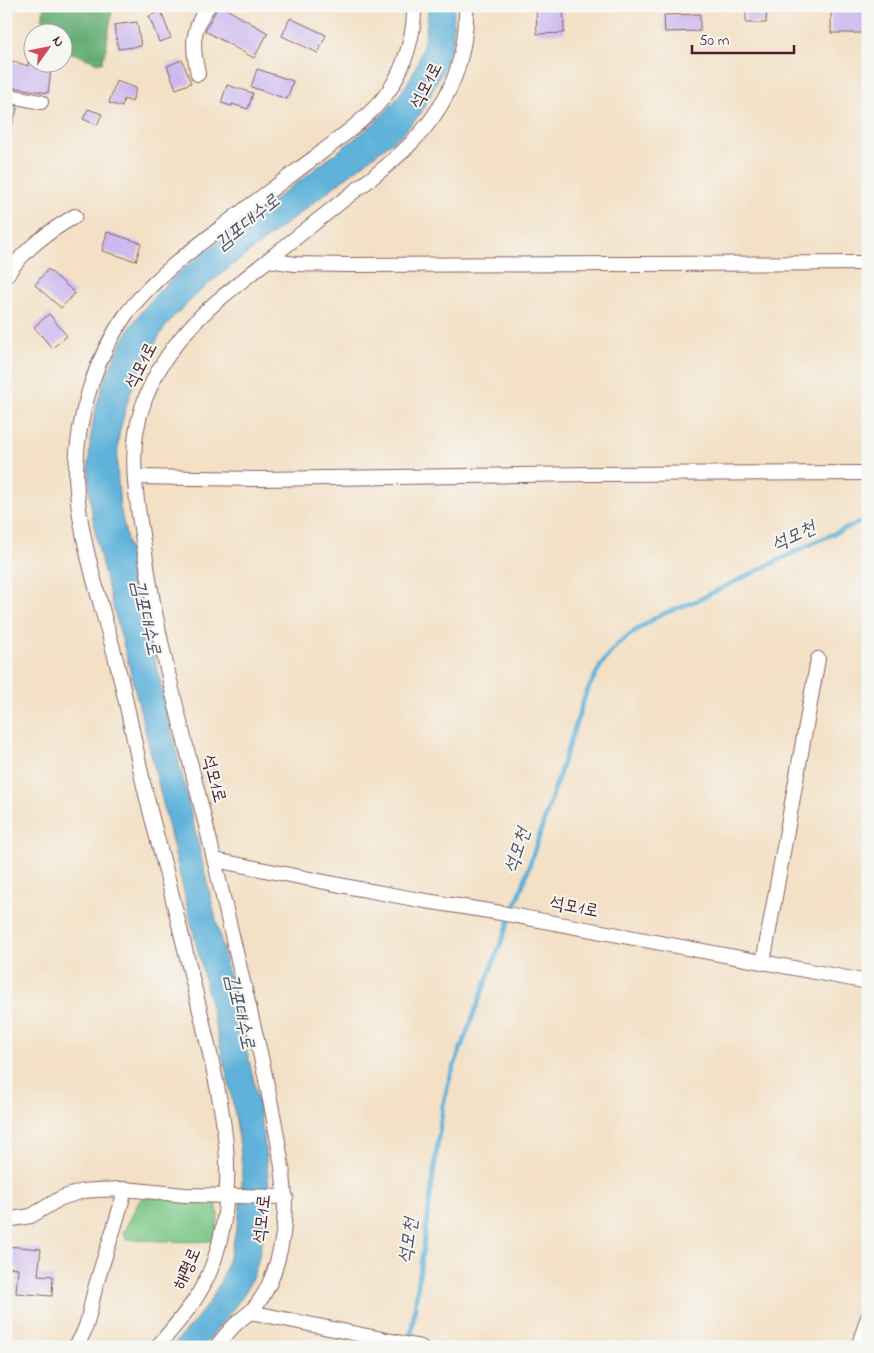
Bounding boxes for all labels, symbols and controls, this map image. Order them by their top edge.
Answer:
north arrow [22,22,72,72]
scale bar [692,22,794,54]
text: 50 m [699,30,730,52]
text: N [46,32,69,51]
street label: 석모1로 [404,58,450,114]
water label: 김포대수로 [210,188,286,258]
street label: 석모1로 [119,338,165,394]
water label: 석모천 [768,514,822,559]
water label: 김포대수로 [123,578,167,658]
street label: 석모1로 [194,752,232,806]
water label: 석모천 [498,823,538,877]
street label: 석모1로 [547,891,601,925]
water label: 김포대수로 [217,972,261,1052]
street label: 석모1로 [248,1193,278,1245]
water label: 석모천 [392,1215,426,1266]
street label: 해평로 [167,1244,209,1294]

